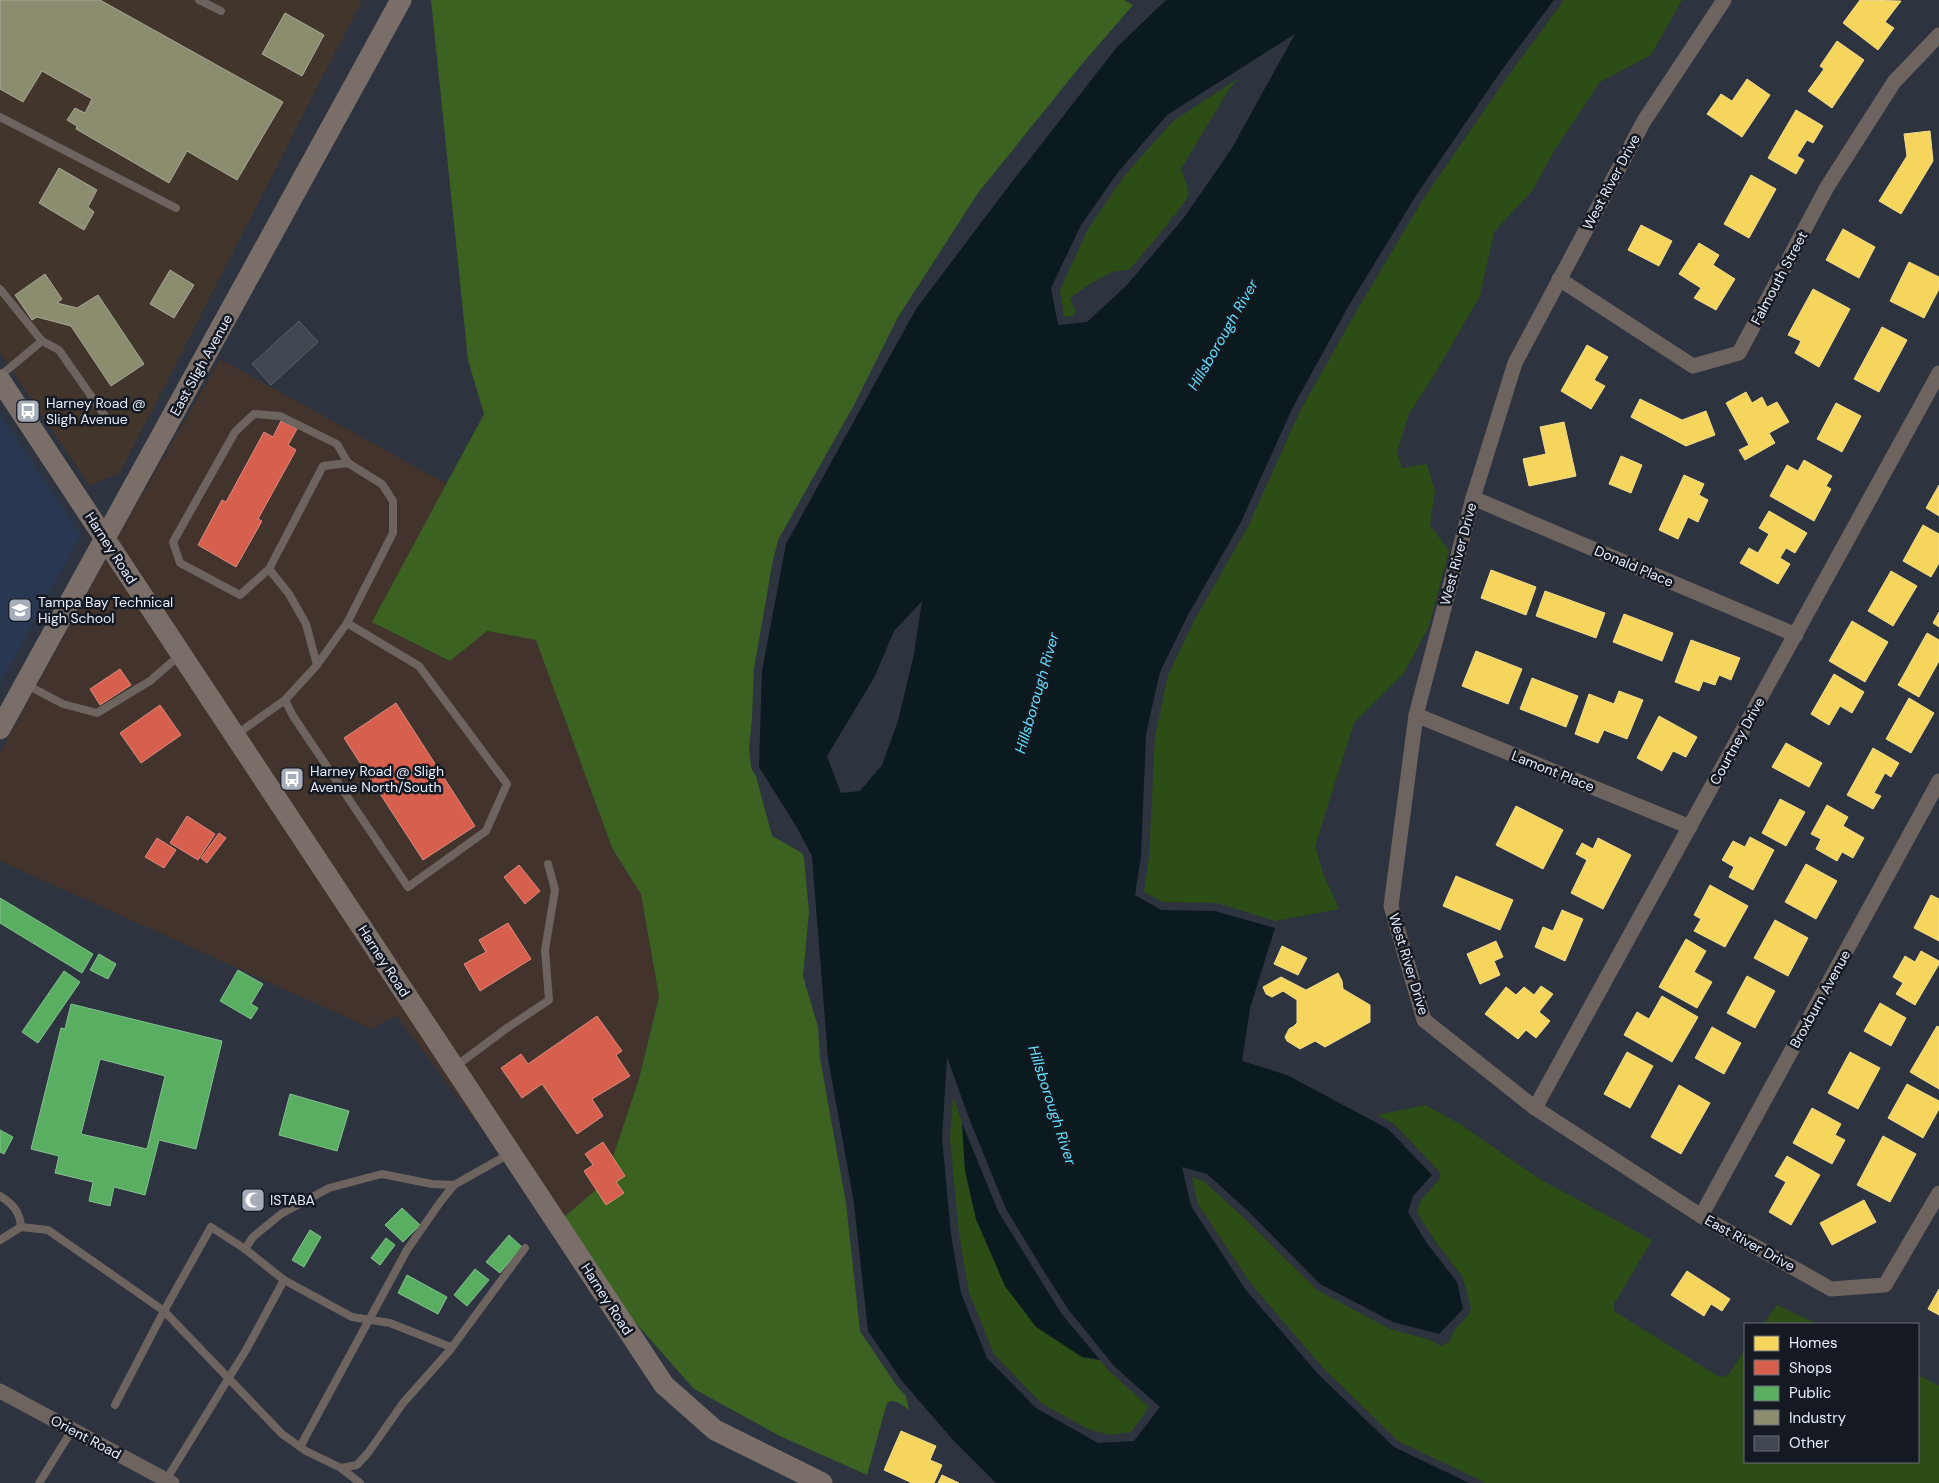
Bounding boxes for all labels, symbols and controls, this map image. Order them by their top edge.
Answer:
street label: West River Drive [1578,131,1644,233]
street label: Falmouth Street [1747,228,1811,328]
water label: Hillsborough River [1183,276,1263,394]
street label: East Sligh Avenue [166,311,236,419]
place label: Harney Road @ Sligh Avenue [46,394,146,428]
bus stop icon: Harney Road @ Sligh Avenue [15,398,41,424]
street label: West River Drive [1436,501,1480,607]
street label: Harney Road [81,509,141,587]
street label: Donald Place [1592,541,1676,591]
place label: Tampa Bay Technical High School [38,593,173,627]
school or university icon: Tampa Bay Technical High School [7,597,33,623]
water label: Hillsborough River [1010,630,1064,756]
street label: Courtney Drive [1706,694,1769,788]
street label: Lamont Place [1509,746,1597,796]
place label: Harney Road @ Sligh Avenue North/South [310,762,444,796]
bus stop icon: Harney Road @ Sligh Avenue North/South [279,766,305,792]
street label: West River Drive [1385,911,1433,1017]
street label: Harney Road [354,922,414,1000]
street label: Broxburn Avenue [1786,947,1854,1051]
water label: Hillsborough River [1023,1043,1081,1168]
mosque icon: ISTABA [240,1187,266,1213]
place label: ISTABA [270,1191,315,1209]
street label: East River Drive [1702,1211,1798,1275]
street label: Harney Road [577,1260,637,1338]
legend [1744,1323,1919,1463]
text: Homes [1789,1333,1838,1353]
text: Shops [1789,1358,1832,1378]
text: Public [1789,1383,1831,1403]
text: Industry [1789,1408,1847,1428]
street label: Orient Road [48,1411,124,1463]
text: Other [1789,1433,1830,1453]

